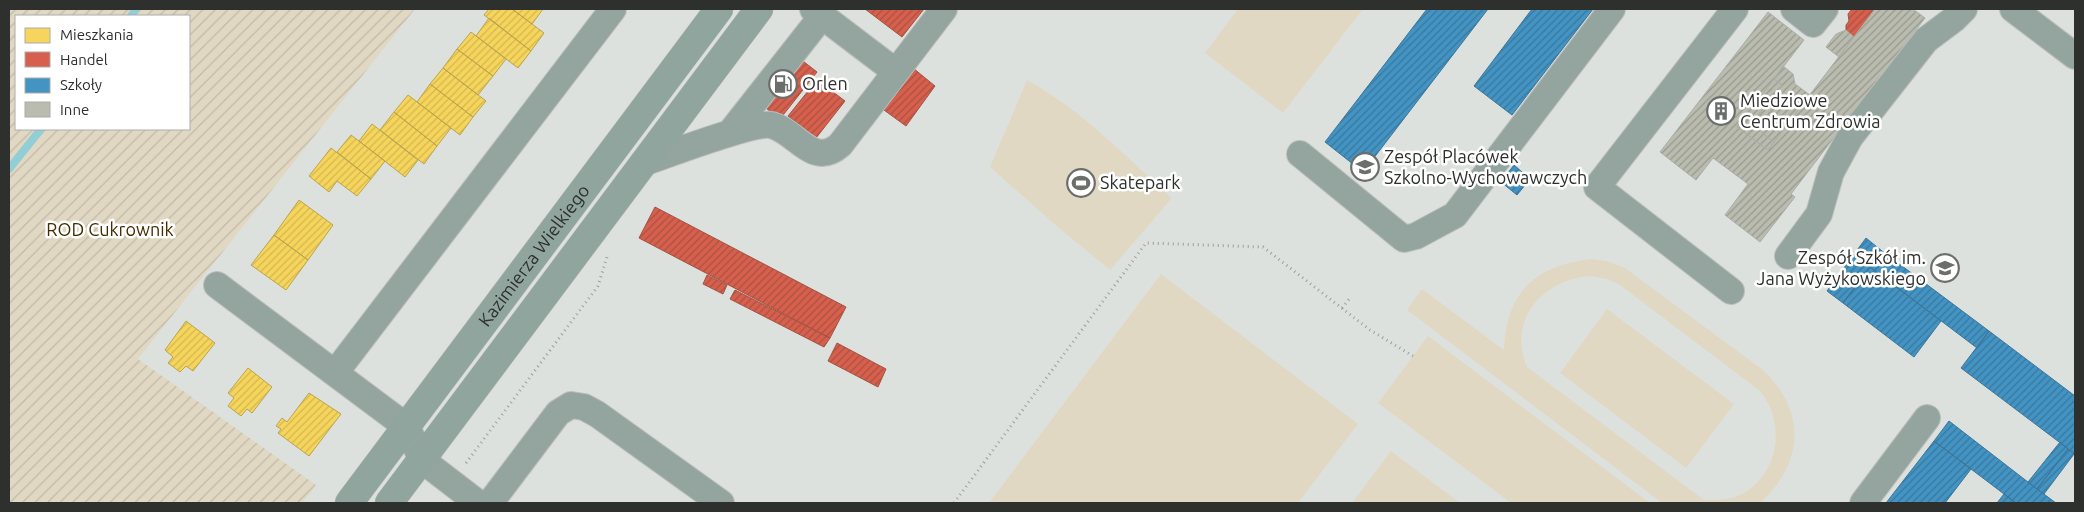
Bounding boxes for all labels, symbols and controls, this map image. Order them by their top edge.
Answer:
legend [15,15,190,130]
text: Mieszkania [60,26,134,43]
text: Handel [60,51,108,68]
fuel station icon: Orlen [768,69,798,99]
place label: Orlen [802,73,848,93]
text: Szkoły [60,76,102,93]
place label: Miedziowe Centrum Zdrowia [1740,90,1881,131]
building icon: Miedziowe Centrum Zdrowia [1706,96,1736,126]
text: Inne [60,101,89,118]
place label: Zespół Placówek Szkolno-Wychowawczych [1384,146,1587,187]
school or university icon: Zespół Placówek Szkolno-Wychowawczych [1350,152,1380,182]
sports icon: Skatepark [1066,168,1096,198]
place label: Skatepark [1100,172,1180,192]
street label: Kazimierza Wielkiego [474,180,593,330]
park label: ROD Cukrownik [46,219,174,239]
place label: Zespół Szkół im. Jana Wyżykowskiego [1757,247,1926,288]
school or university icon: Zespół Szkół im. Jana Wyżykowskiego [1930,253,1960,283]

